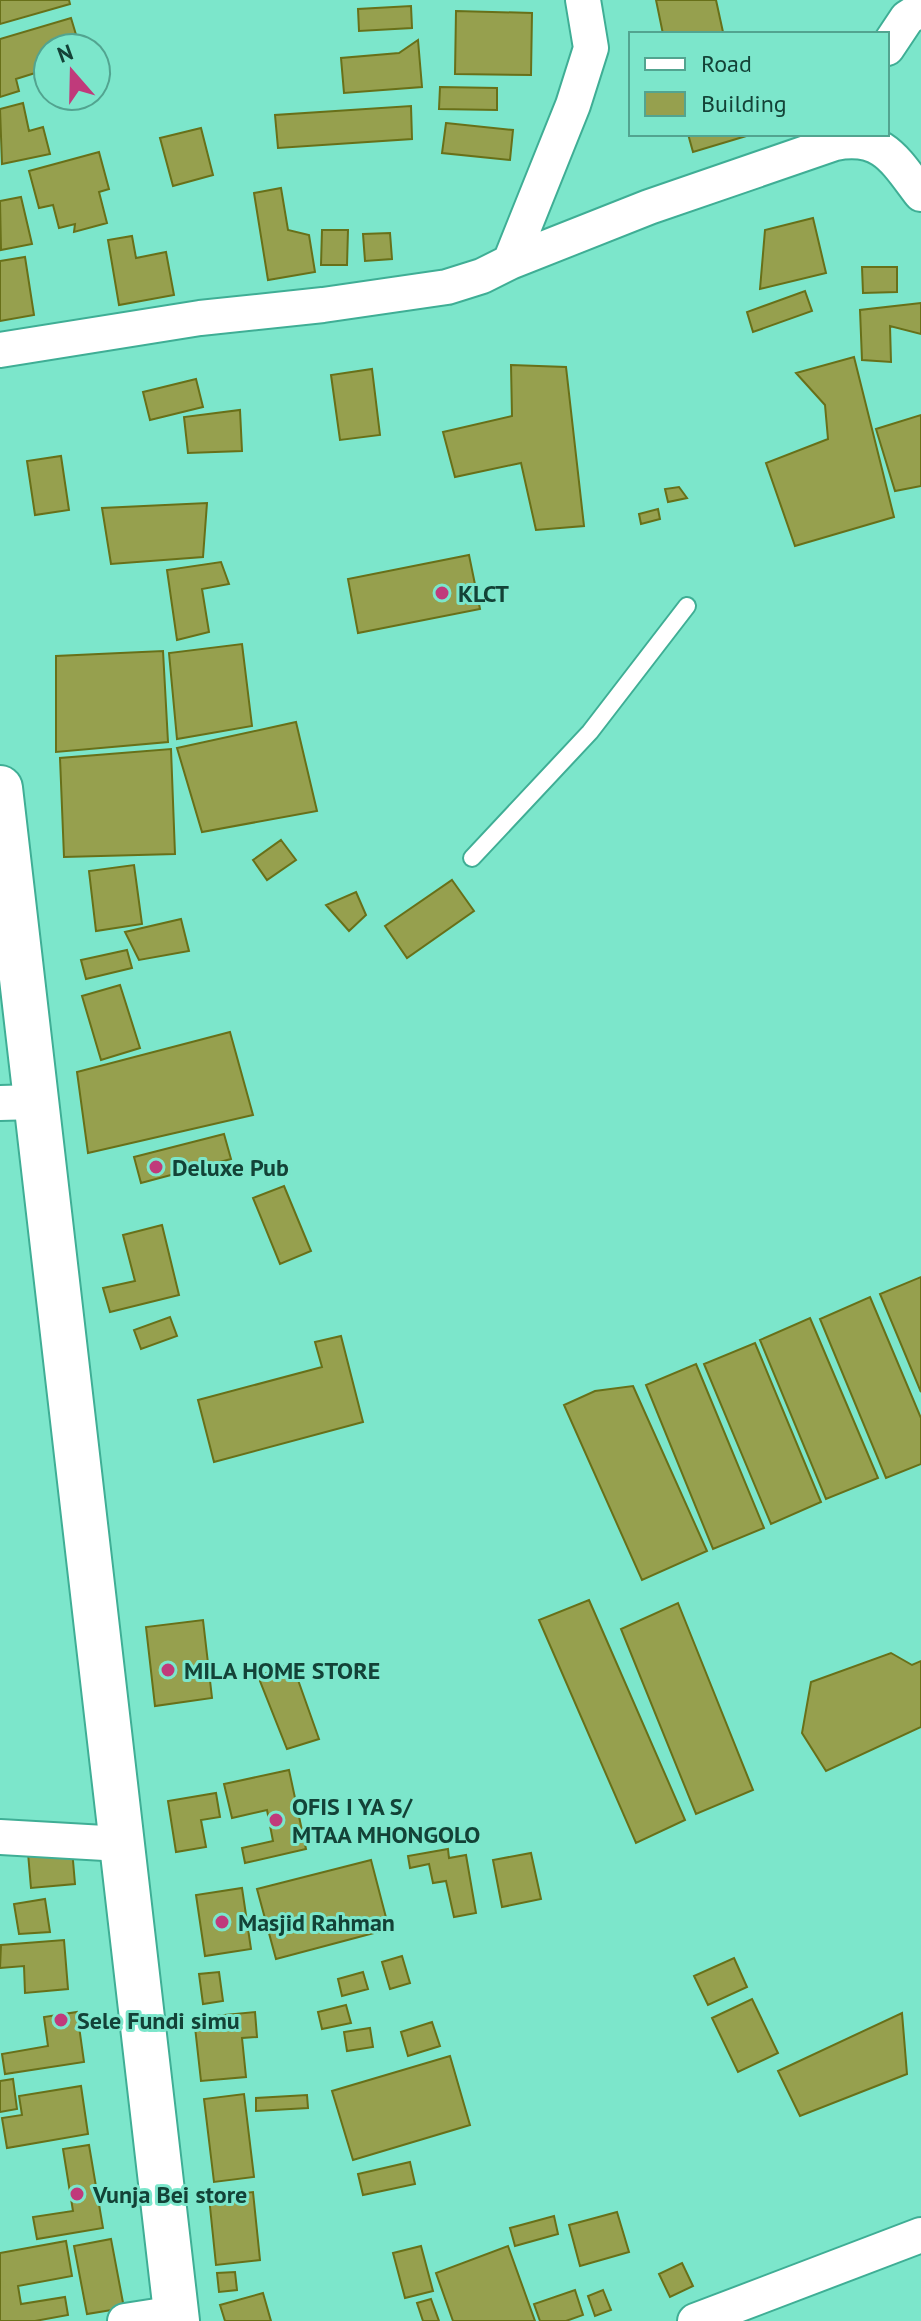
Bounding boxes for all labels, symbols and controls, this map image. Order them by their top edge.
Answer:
north arrow [32,32,112,112]
legend [629,32,889,136]
text: N [54,38,77,69]
text: Road [701,48,752,79]
text: Building [701,88,787,119]
place label: KLCT [458,578,509,609]
marker: KLCT [433,584,451,602]
place label: Deluxe Pub [172,1152,289,1183]
marker: Deluxe Pub [147,1158,165,1176]
place label: MILA HOME STORE [184,1655,380,1686]
marker: MILA HOME STORE [159,1661,177,1679]
place label: OFIS I YA S/ MTAA MHONGOLO [292,1791,480,1850]
marker: OFIS I YA S/ MTAA MHONGOLO [267,1811,285,1829]
place label: Masjid Rahman [238,1907,395,1938]
marker: Masjid Rahman [213,1913,231,1931]
place label: Sele Fundi simu [77,2005,240,2036]
marker: Sele Fundi simu [52,2011,70,2029]
place label: Vunja Bei store [92,2179,247,2210]
marker: Vunja Bei store [68,2185,86,2203]

